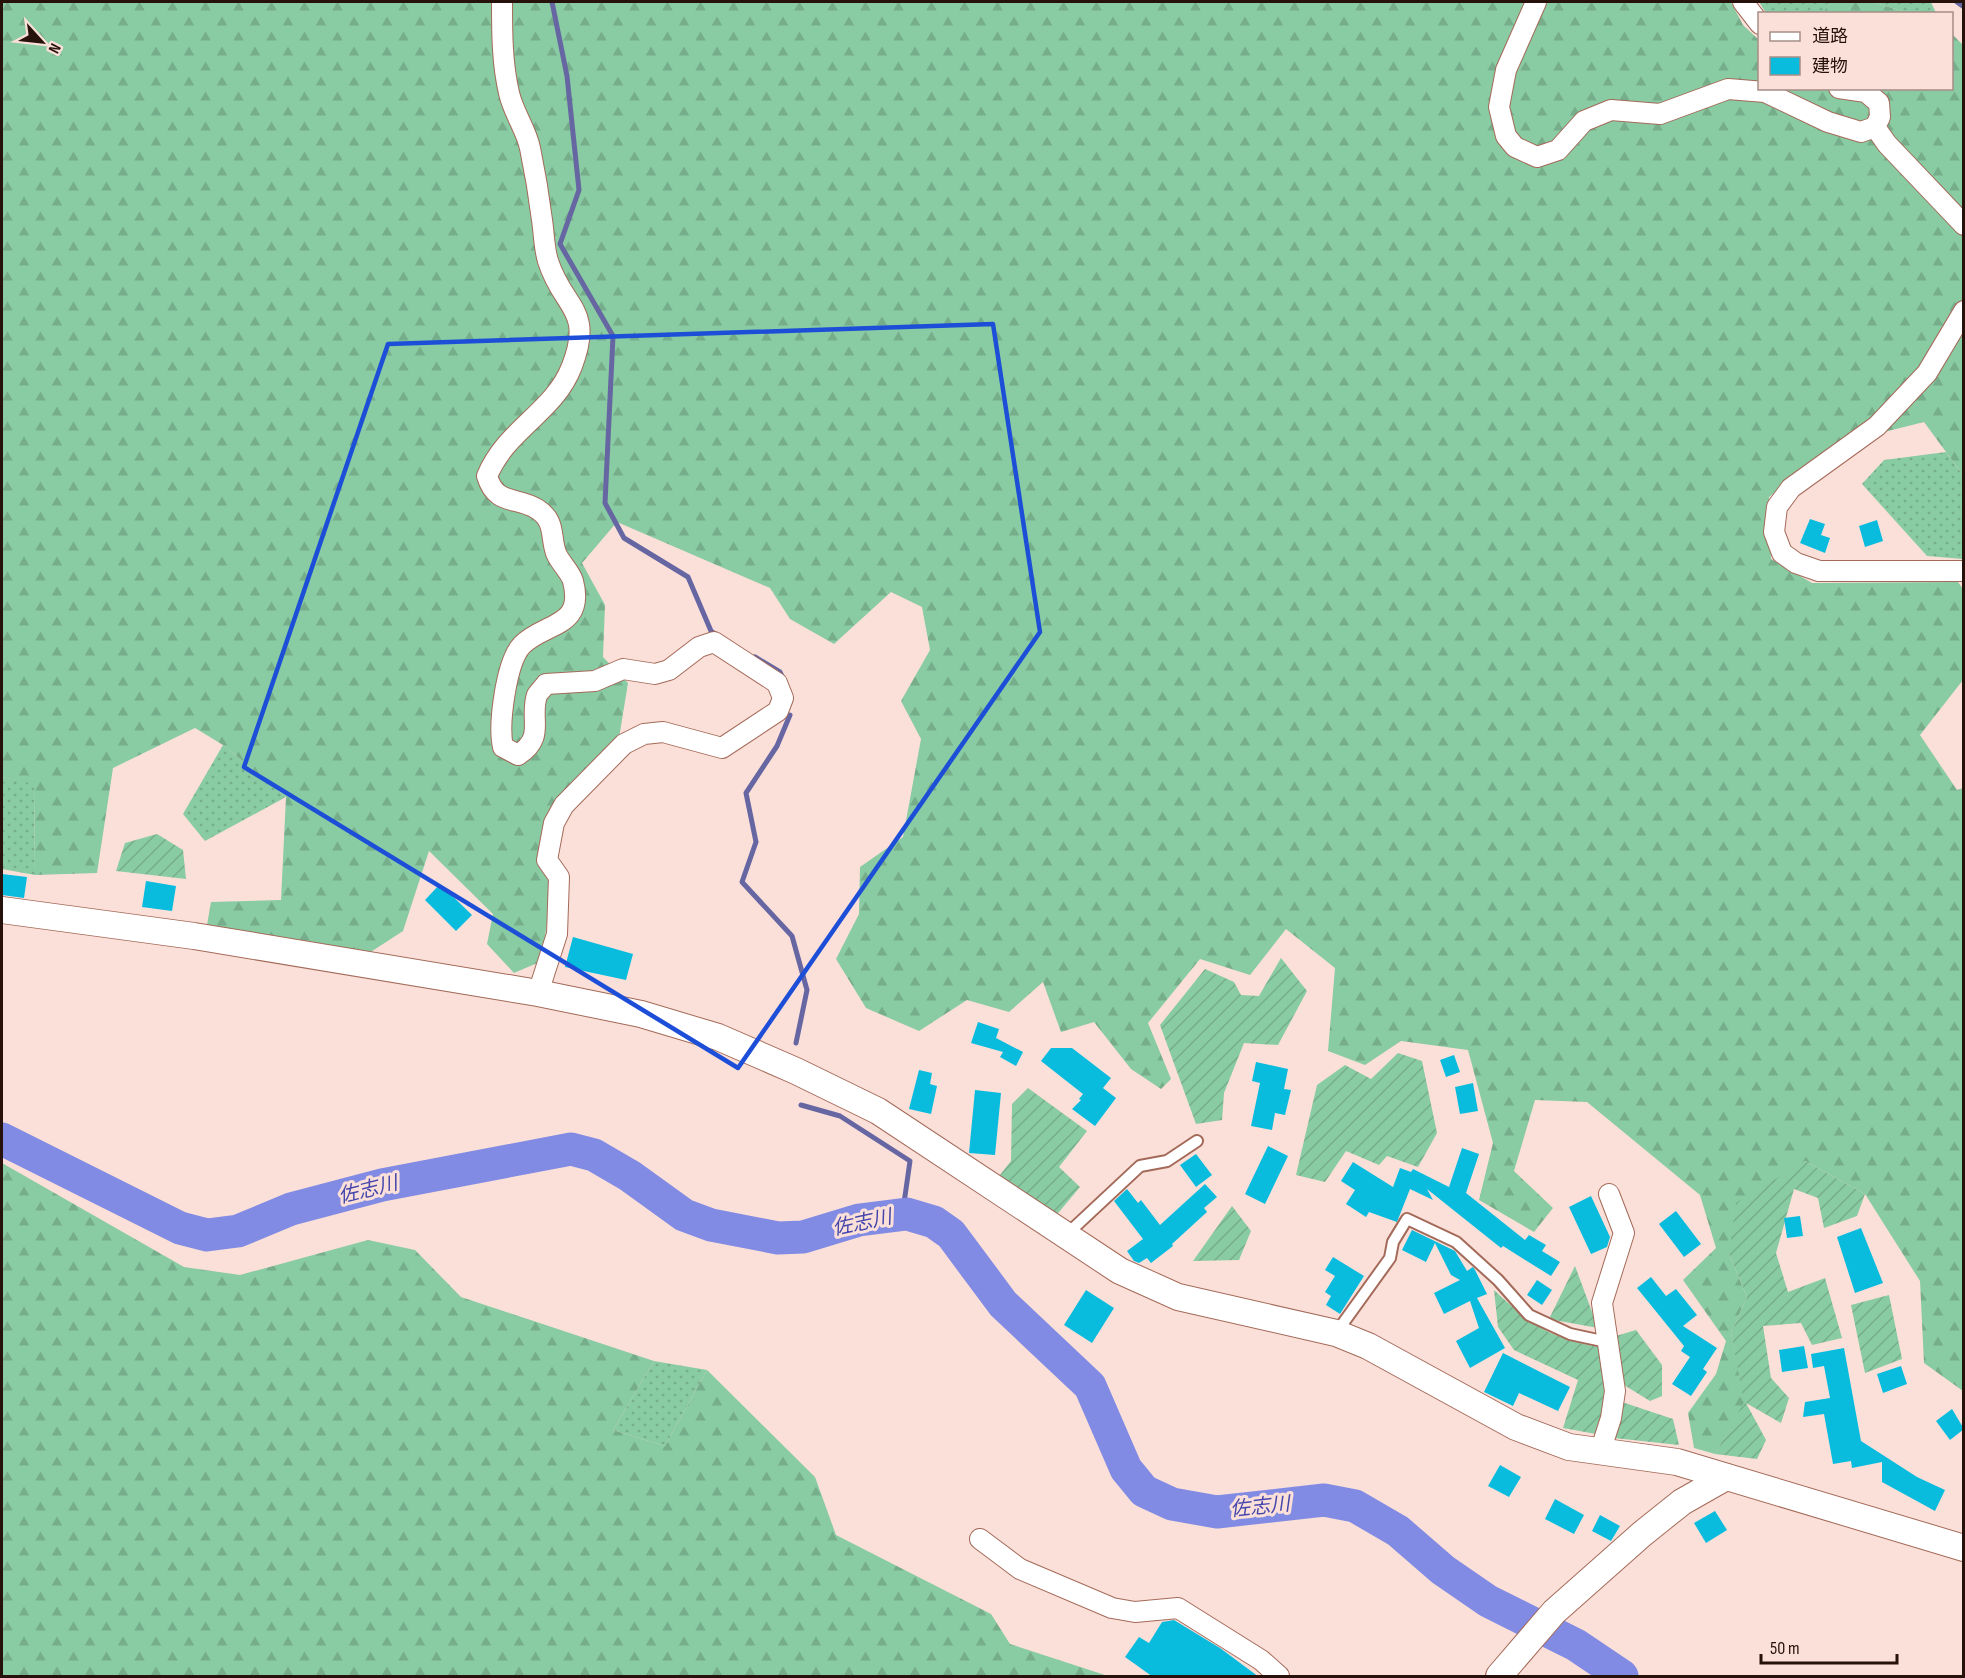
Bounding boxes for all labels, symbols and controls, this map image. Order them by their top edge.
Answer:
north arrow [12,12,72,72]
legend [1758,12,1953,90]
text: 道路 [1812,26,1848,47]
text: N [44,40,64,56]
text: 建物 [1812,56,1848,77]
water label: 佐志川 [336,1171,402,1209]
water label: 佐志川 [830,1205,896,1241]
water label: 佐志川 [1229,1492,1293,1522]
scale bar [1761,1627,1898,1665]
text: 50 m [1770,1638,1800,1659]

